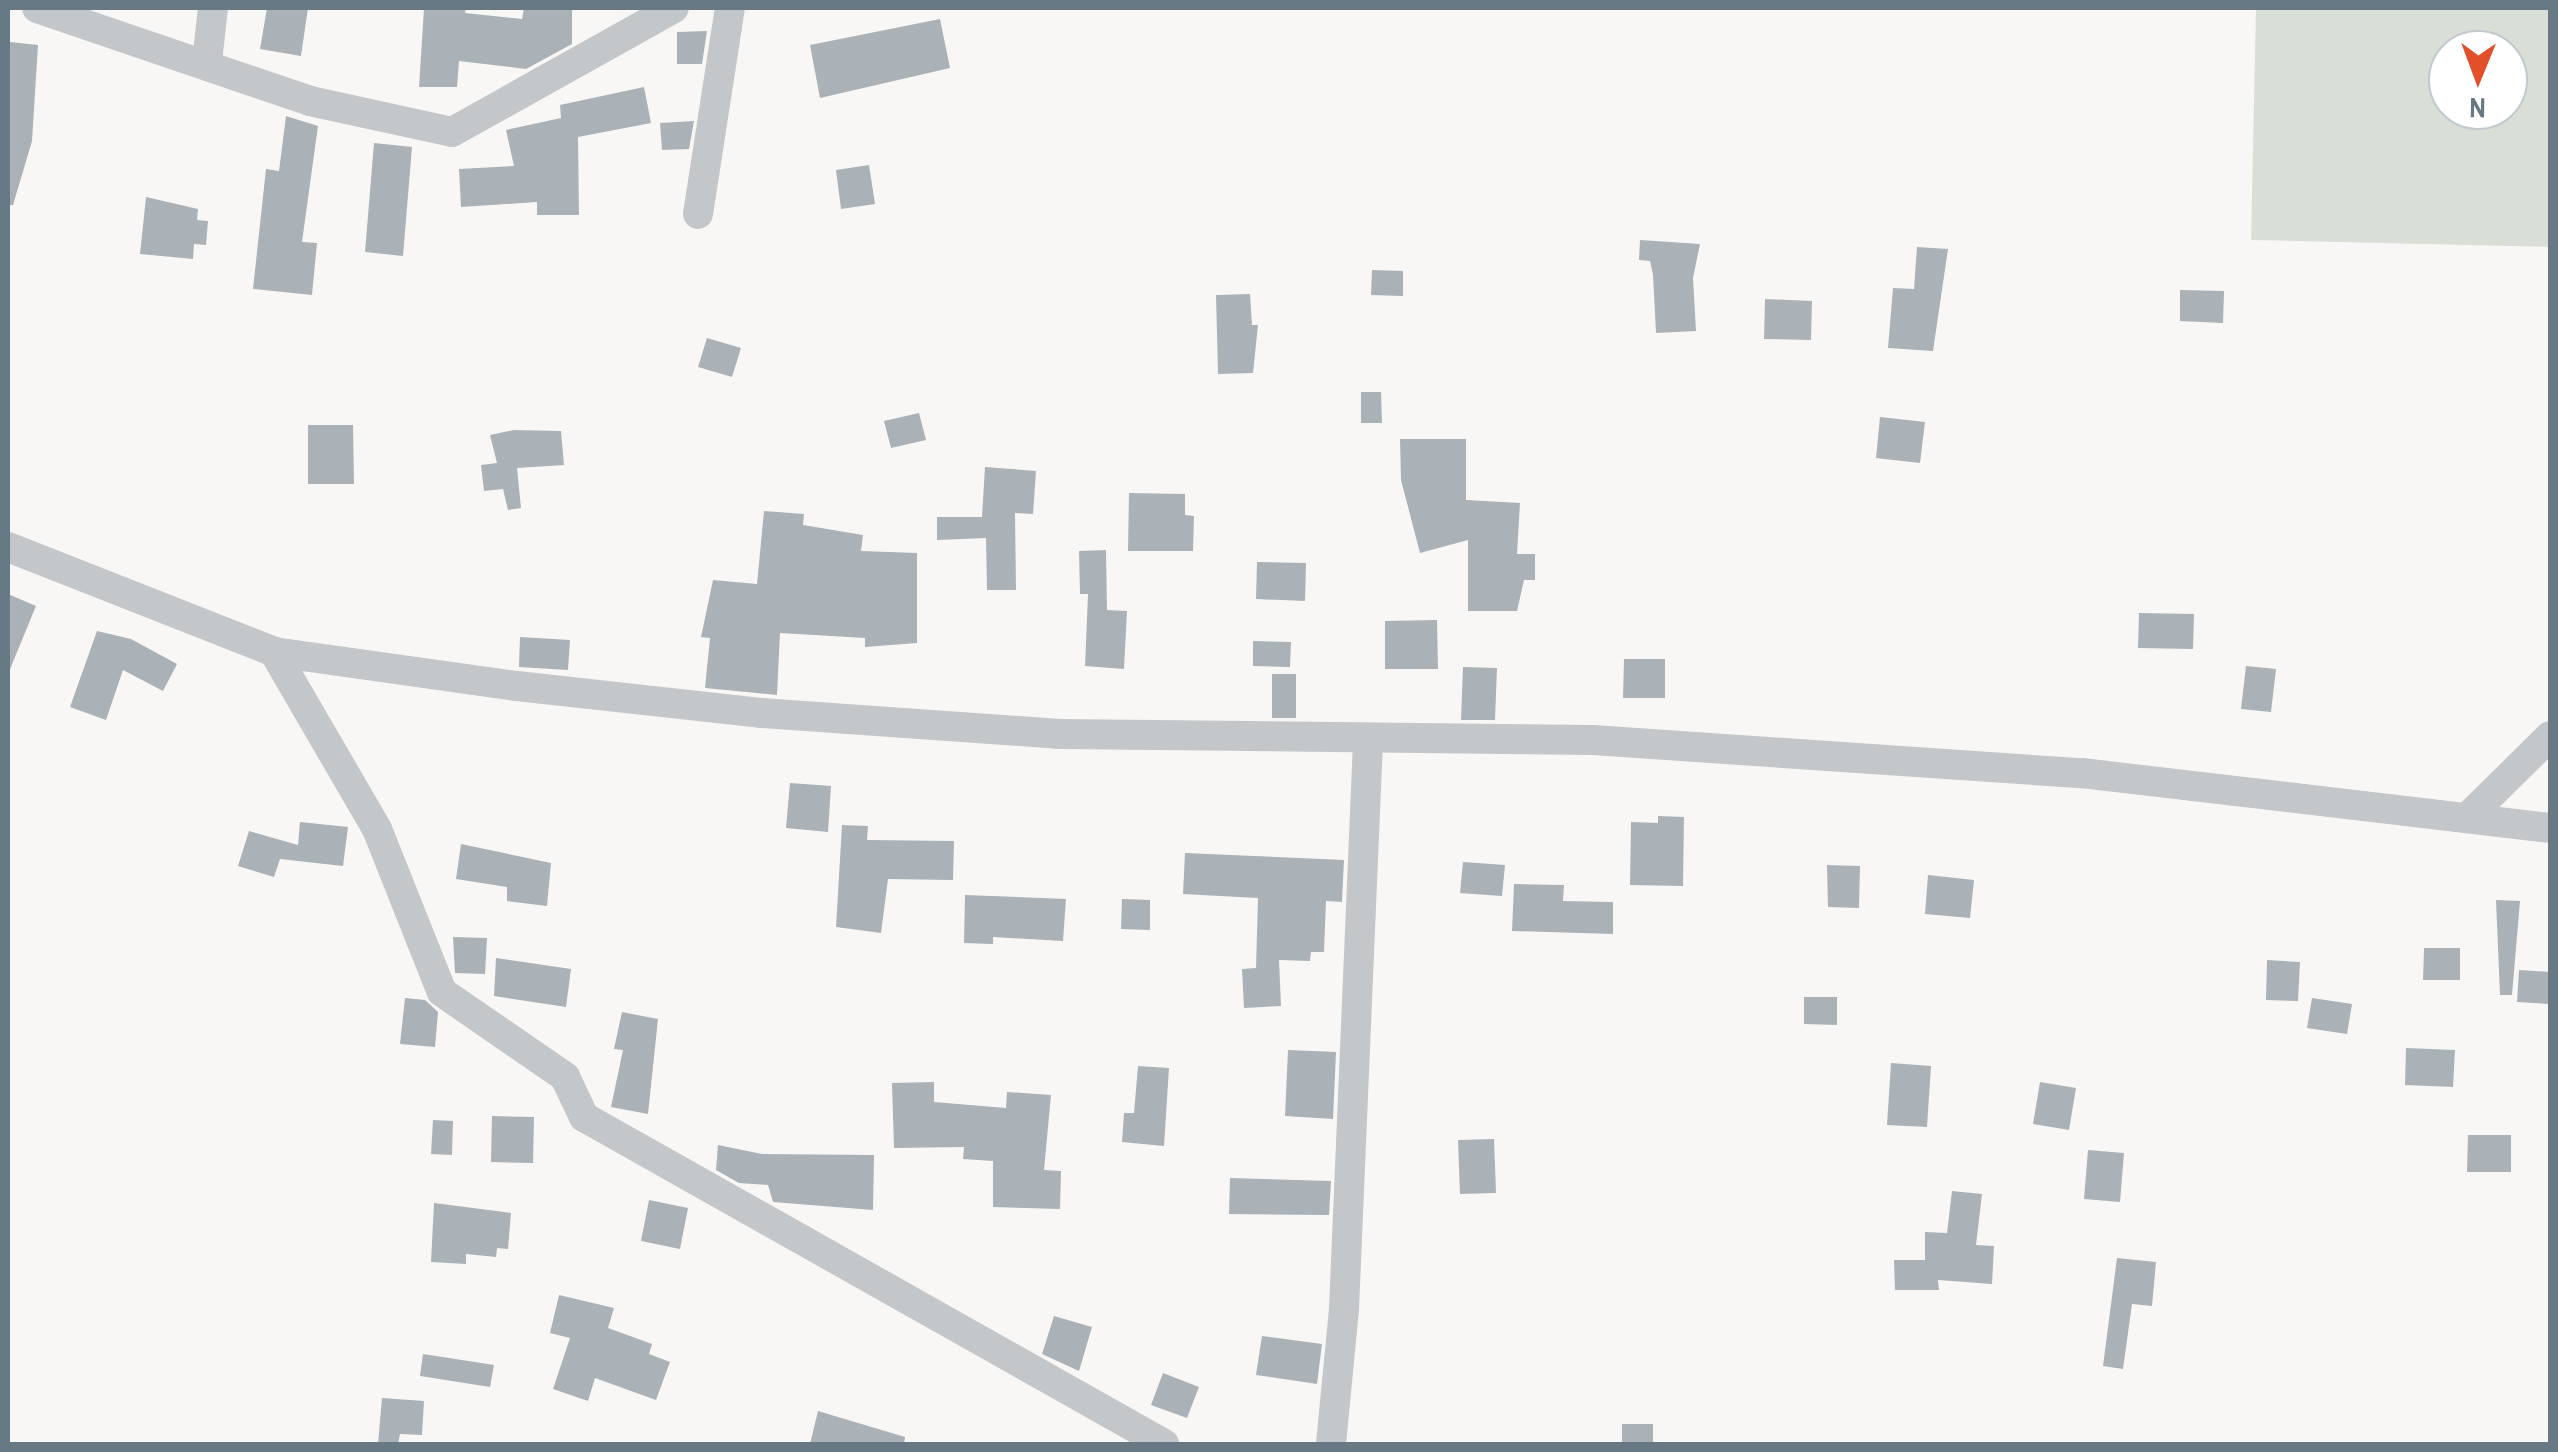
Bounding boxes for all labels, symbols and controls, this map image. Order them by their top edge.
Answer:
north arrow [2428,30,2528,130]
text: N [2469,89,2486,127]

